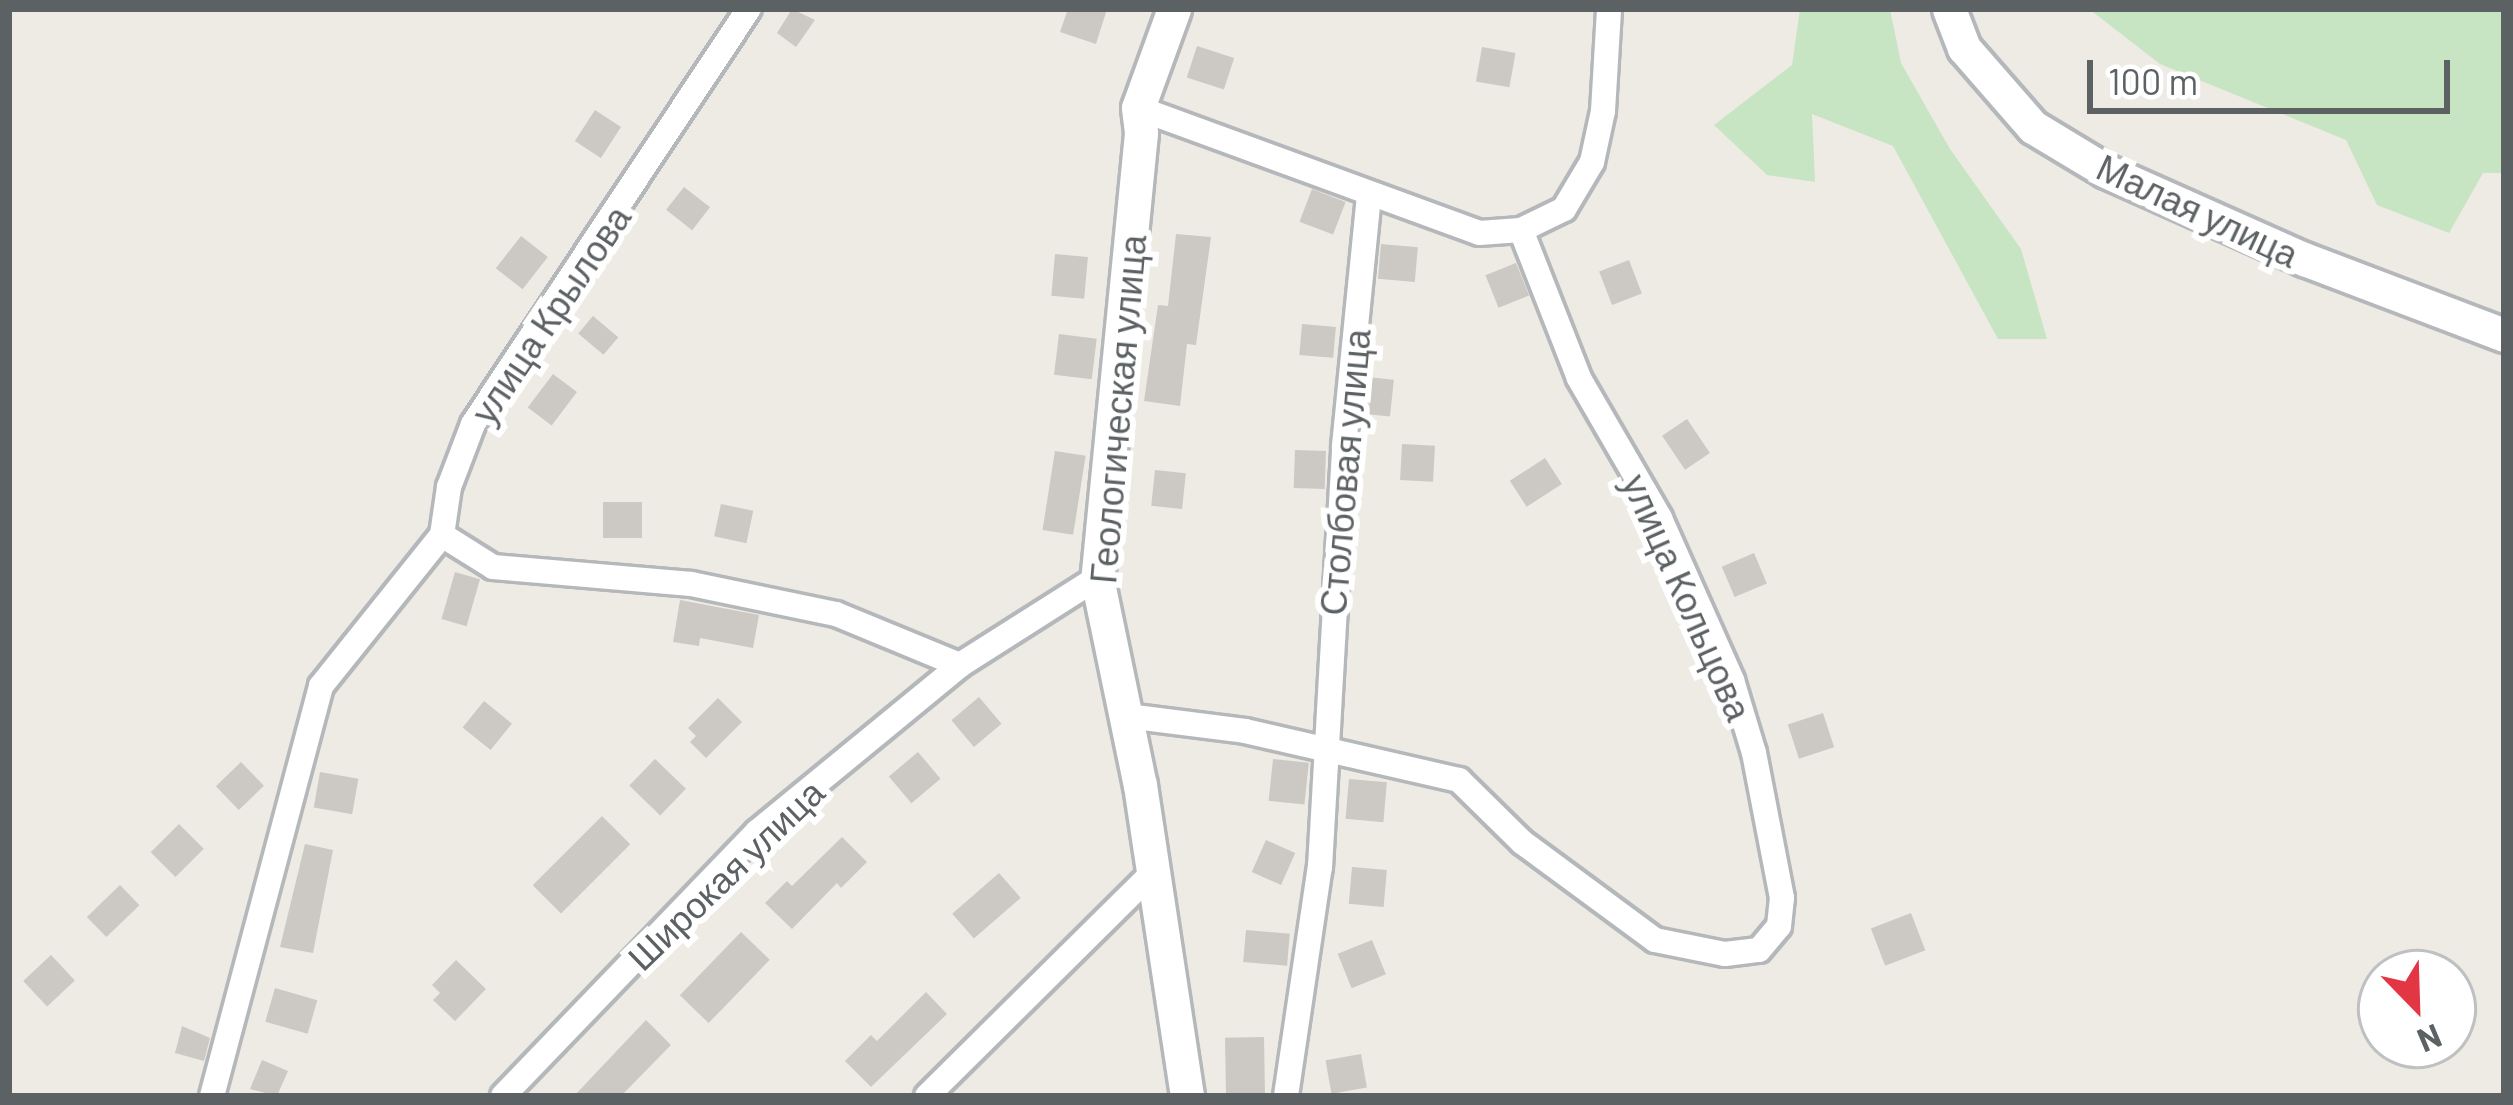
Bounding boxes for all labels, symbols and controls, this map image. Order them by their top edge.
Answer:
scale bar [2093,36,2456,110]
text: 100 m [2108,59,2198,102]
street label: Малая улица [2090,145,2306,275]
street label: улица Крылова [461,197,639,431]
street label: Геологическая улица [1080,233,1154,585]
street label: Столбовая улица [1310,327,1378,617]
street label: улица Кольцова [1614,467,1762,727]
street label: Широкая улица [618,770,832,978]
north arrow [2357,949,2477,1069]
text: N [2412,1017,2448,1062]

